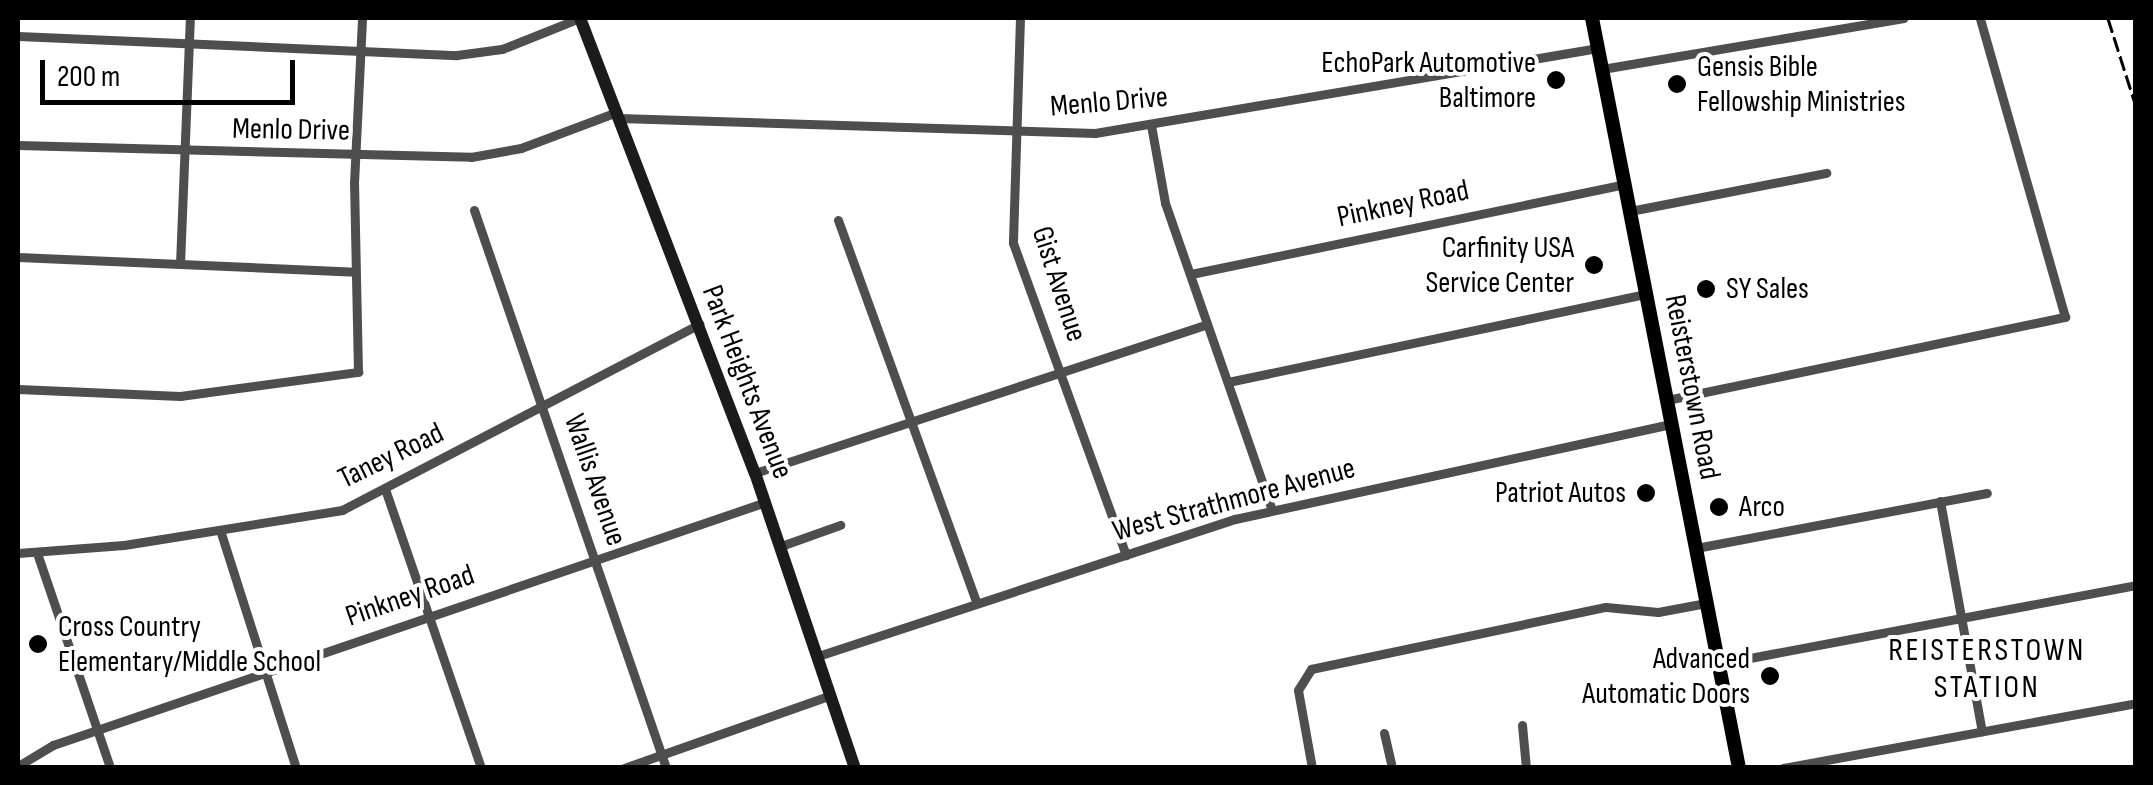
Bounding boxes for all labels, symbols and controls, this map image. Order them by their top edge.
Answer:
scale bar [45,40,300,102]
place label: EchoPark Automotive Baltimore [1321,45,1536,116]
place label: Gensis Bible Fellowship Ministries [1697,49,1905,120]
text: 200 m [57,59,120,95]
marker: EchoPark Automotive Baltimore [1545,69,1567,91]
marker: Gensis Bible Fellowship Ministries [1666,73,1688,95]
street label: Menlo Drive [1049,79,1169,125]
street label: Menlo Drive [232,111,350,149]
street label: Pinkney Road [1334,173,1472,235]
street label: Gist Avenue [1024,222,1094,346]
place label: Carfinity USA Service Center [1425,230,1574,300]
marker: Carfinity USA Service Center [1583,254,1605,276]
place label: SY Sales [1726,271,1809,307]
marker: SY Sales [1695,278,1717,300]
street label: Park Heights Avenue [694,280,800,484]
street label: Reisterstown Road [1656,292,1728,482]
street label: Wallis Avenue [556,410,634,550]
street label: Taney Road [332,415,450,497]
street label: West Strathmore Avenue [1109,450,1359,550]
place label: Patriot Autos [1495,475,1626,511]
marker: Patriot Autos [1635,482,1657,504]
place label: Arco [1739,489,1785,525]
marker: Arco [1708,496,1730,518]
street label: Pinkney Road [341,557,479,635]
place label: Cross Country Elementary/Middle School [58,609,321,680]
marker: Cross Country Elementary/Middle School [27,633,49,655]
district label: REISTERSTOWN STATION [1888,633,2086,708]
place label: Advanced Automatic Doors [1582,641,1750,712]
marker: Advanced Automatic Doors [1759,665,1781,687]

